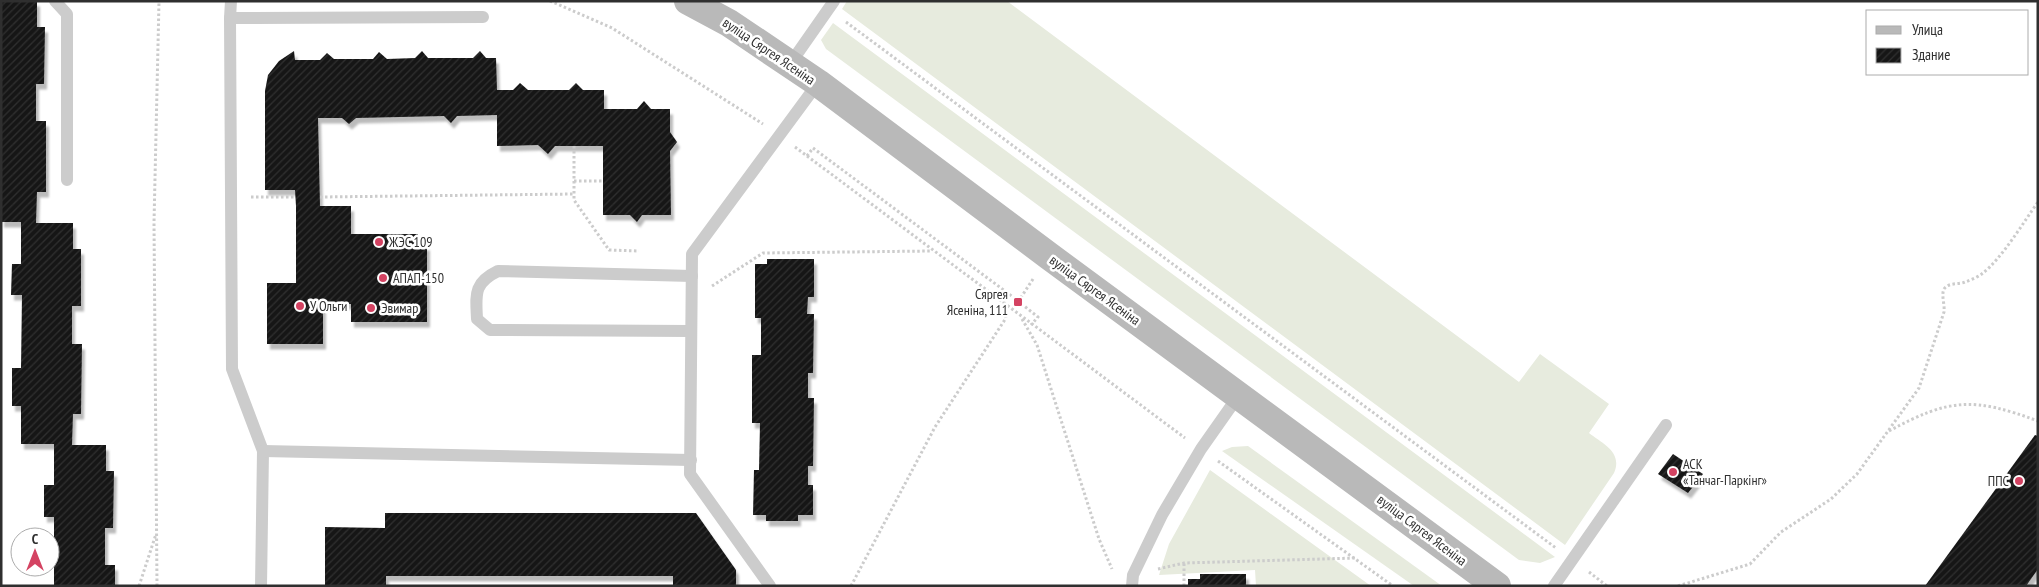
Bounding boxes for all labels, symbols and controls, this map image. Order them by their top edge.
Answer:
legend [1866,10,2029,75]
street label: вуліца Сяргея Ясеніна [719,13,819,89]
text: Улица [1912,20,1943,39]
text: Здание [1912,45,1950,64]
place label: ЖЭС 109 [388,233,433,251]
marker: ЖЭС 109 [373,236,385,248]
street label: вуліца Сяргея Ясеніна [1046,251,1144,329]
place label: АПАП-150 [393,269,444,287]
marker: АПАП-150 [377,272,389,284]
place label: Сяргея Ясеніна, 111 [947,285,1008,319]
marker: Сяргея Ясеніна, 111 [1012,296,1024,308]
place label: У Ольги [310,297,348,315]
place label: Эвимар [381,299,418,317]
marker: У Ольги [294,300,306,312]
marker: Эвимар [365,302,377,314]
place label: АСК «Танчаг-Паркінг» [1683,455,1767,489]
marker: АСК «Танчаг-Паркінг» [1667,466,1679,478]
place label: ППС [1988,472,2010,490]
marker: ППС [2013,475,2025,487]
street label: вуліца Сяргея Ясеніна [1374,490,1470,570]
north arrow [10,527,60,577]
text: С [32,530,39,548]

